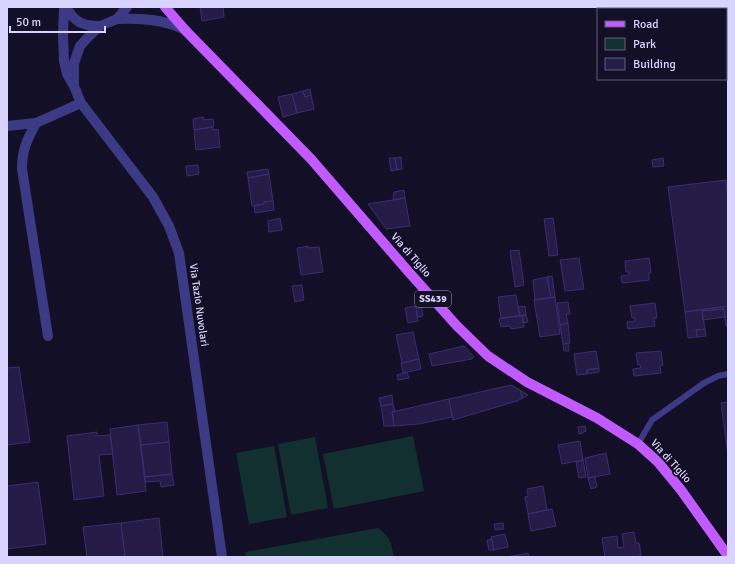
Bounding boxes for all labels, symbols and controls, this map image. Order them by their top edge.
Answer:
scale bar [10,8,105,34]
legend [597,8,727,80]
text: 50 m [16,15,41,30]
text: Road [633,17,659,32]
text: Park [633,37,656,52]
text: Building [633,57,676,72]
street label: Via di Tiglio [388,230,434,280]
street label: Via Tazio Nuvolari [187,263,211,347]
road number: SS439 [415,291,451,307]
street label: Via di Tiglio [648,436,694,486]

